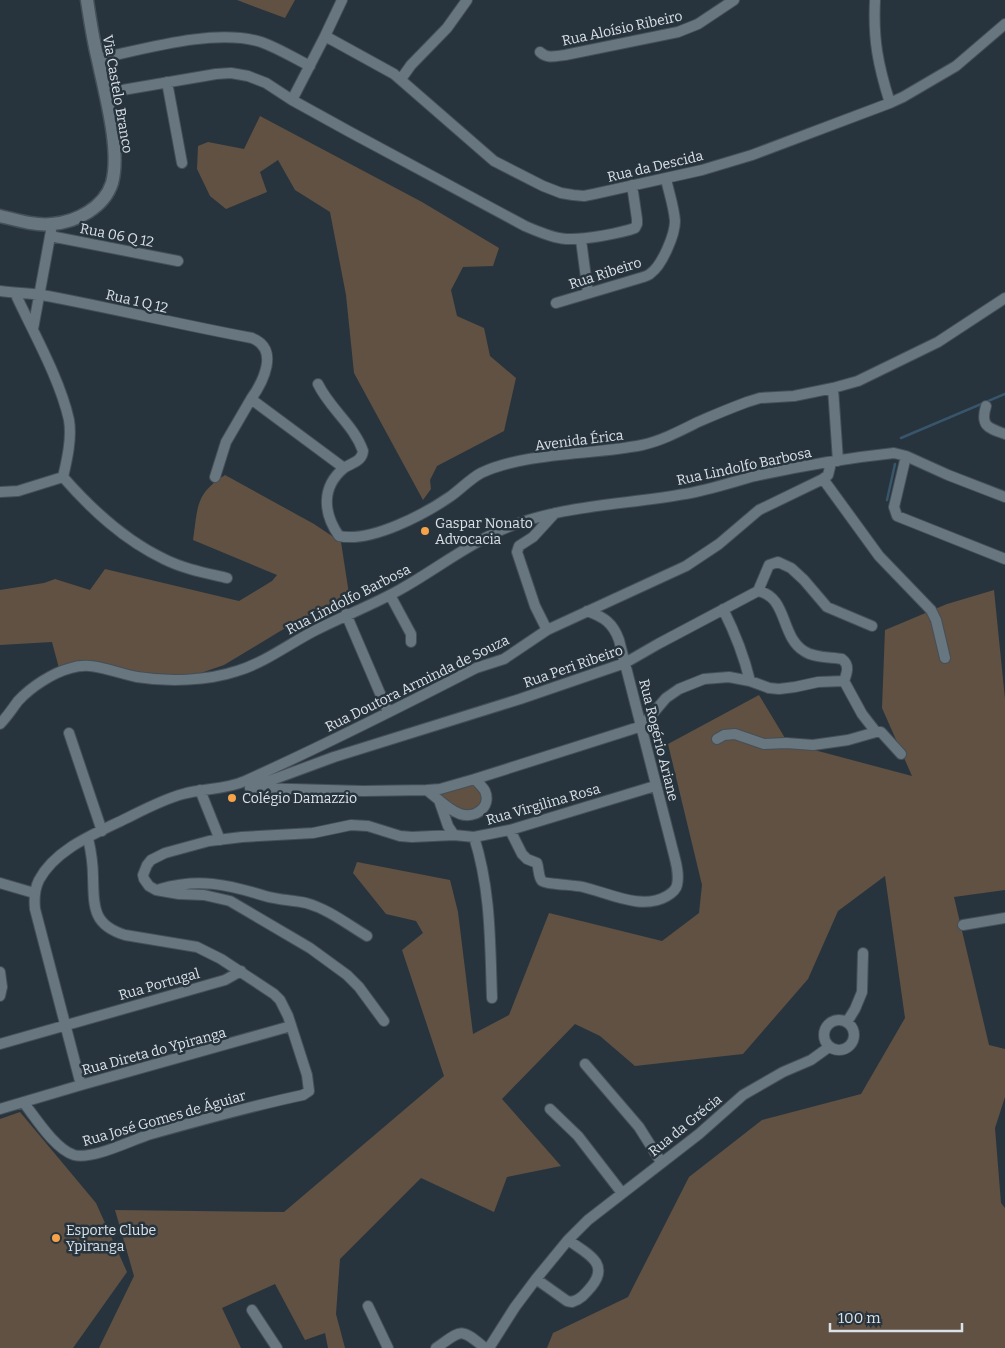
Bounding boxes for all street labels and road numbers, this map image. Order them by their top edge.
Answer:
street label: Rua Aloísio Ribeiro [560,7,684,50]
street label: Via Castelo Branco [99,34,136,155]
street label: Rua da Descida [605,147,705,186]
street label: Rua 06 Q 12 [79,220,155,251]
street label: Rua Ribeiro [567,254,644,293]
street label: Rua 1 Q 12 [104,286,170,317]
street label: Avenida Érica [534,426,625,454]
street label: Rua Lindolfo Barbosa [675,444,813,489]
street label: Rua Lindolfo Barbosa [283,561,414,638]
street label: Rua Doutora Arminda de Souza [322,631,512,735]
street label: Rua Peri Ribeiro [521,642,625,691]
street label: Rua Rogério Ariane [635,677,682,803]
street label: Rua Virgilina Rosa [484,780,602,829]
street label: Rua Portugal [117,965,202,1004]
street label: Rua Direta do Ypiranga [80,1024,228,1079]
street label: Rua José Gomes de Águiar [80,1086,248,1150]
street label: Rua da Grécia [645,1091,726,1160]

